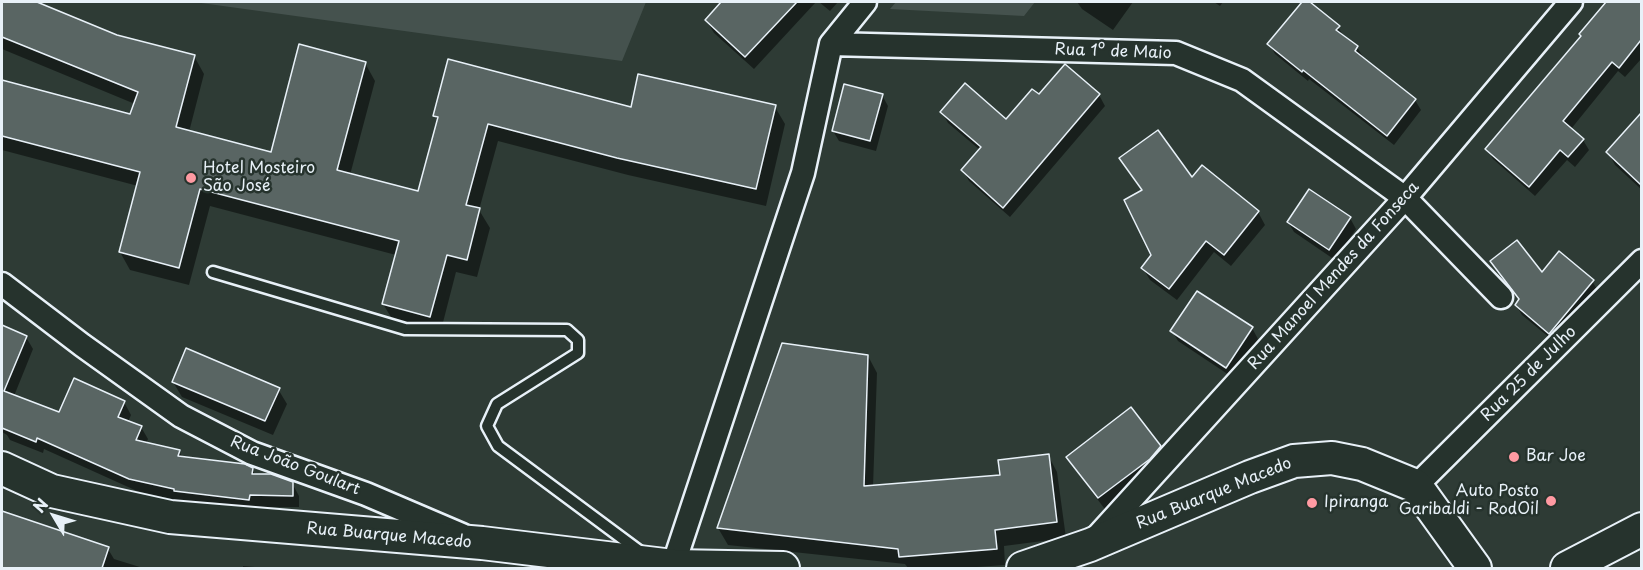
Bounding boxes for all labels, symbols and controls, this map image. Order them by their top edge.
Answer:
street label: Rua 1º de Maio [1054,40,1172,64]
place label: Hotel Mosteiro São José [203,159,315,197]
marker: Hotel Mosteiro São José [184,171,198,185]
street label: Rua Manoel Mendes da Fonseca [1244,178,1424,374]
street label: Rua 25 de Julho [1477,322,1581,426]
street label: Rua João Goulart [227,432,363,500]
place label: Bar Joe [1526,447,1586,467]
marker: Bar Joe [1507,450,1521,464]
street label: Rua Buarque Macedo [1134,454,1294,534]
place label: Auto Posto Garibaldi - RodOil [1399,482,1539,520]
north arrow [24,486,84,546]
text: N [26,493,53,517]
place label: Ipiranga [1324,493,1388,513]
marker: Auto Posto Garibaldi - RodOil [1544,494,1558,508]
marker: Ipiranga [1305,496,1319,510]
street label: Rua Buarque Macedo [306,519,472,553]

